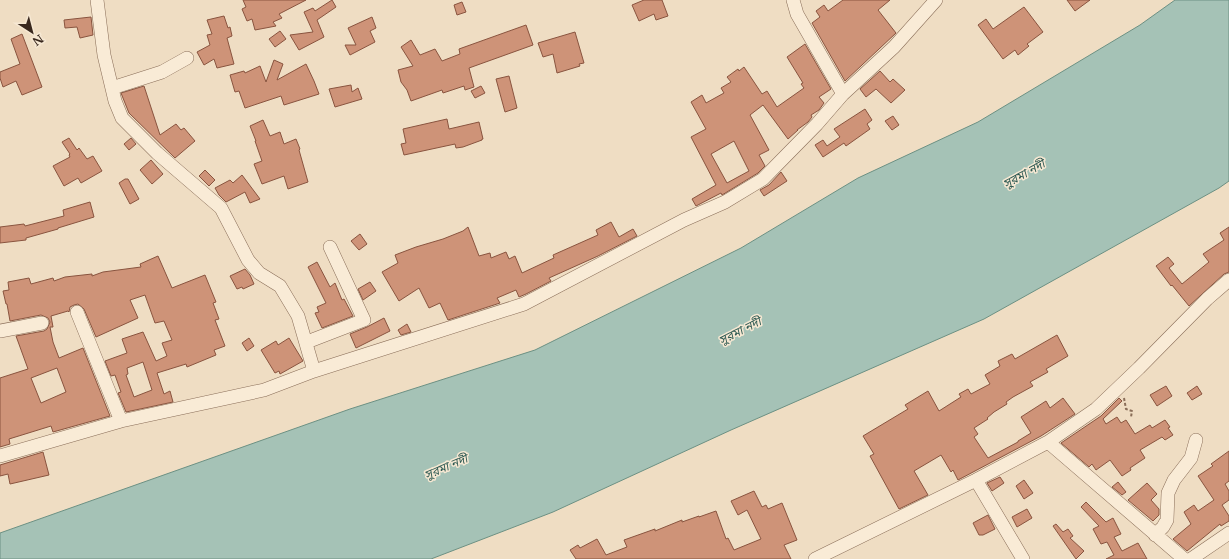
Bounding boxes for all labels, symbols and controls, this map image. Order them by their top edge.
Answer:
north arrow [12,12,52,52]
text: N [29,31,46,49]
water label: সুরমা নদী [1000,155,1050,191]
water label: সুরমা নদী [716,312,766,348]
water label: সুরমা নদী [422,450,472,482]

